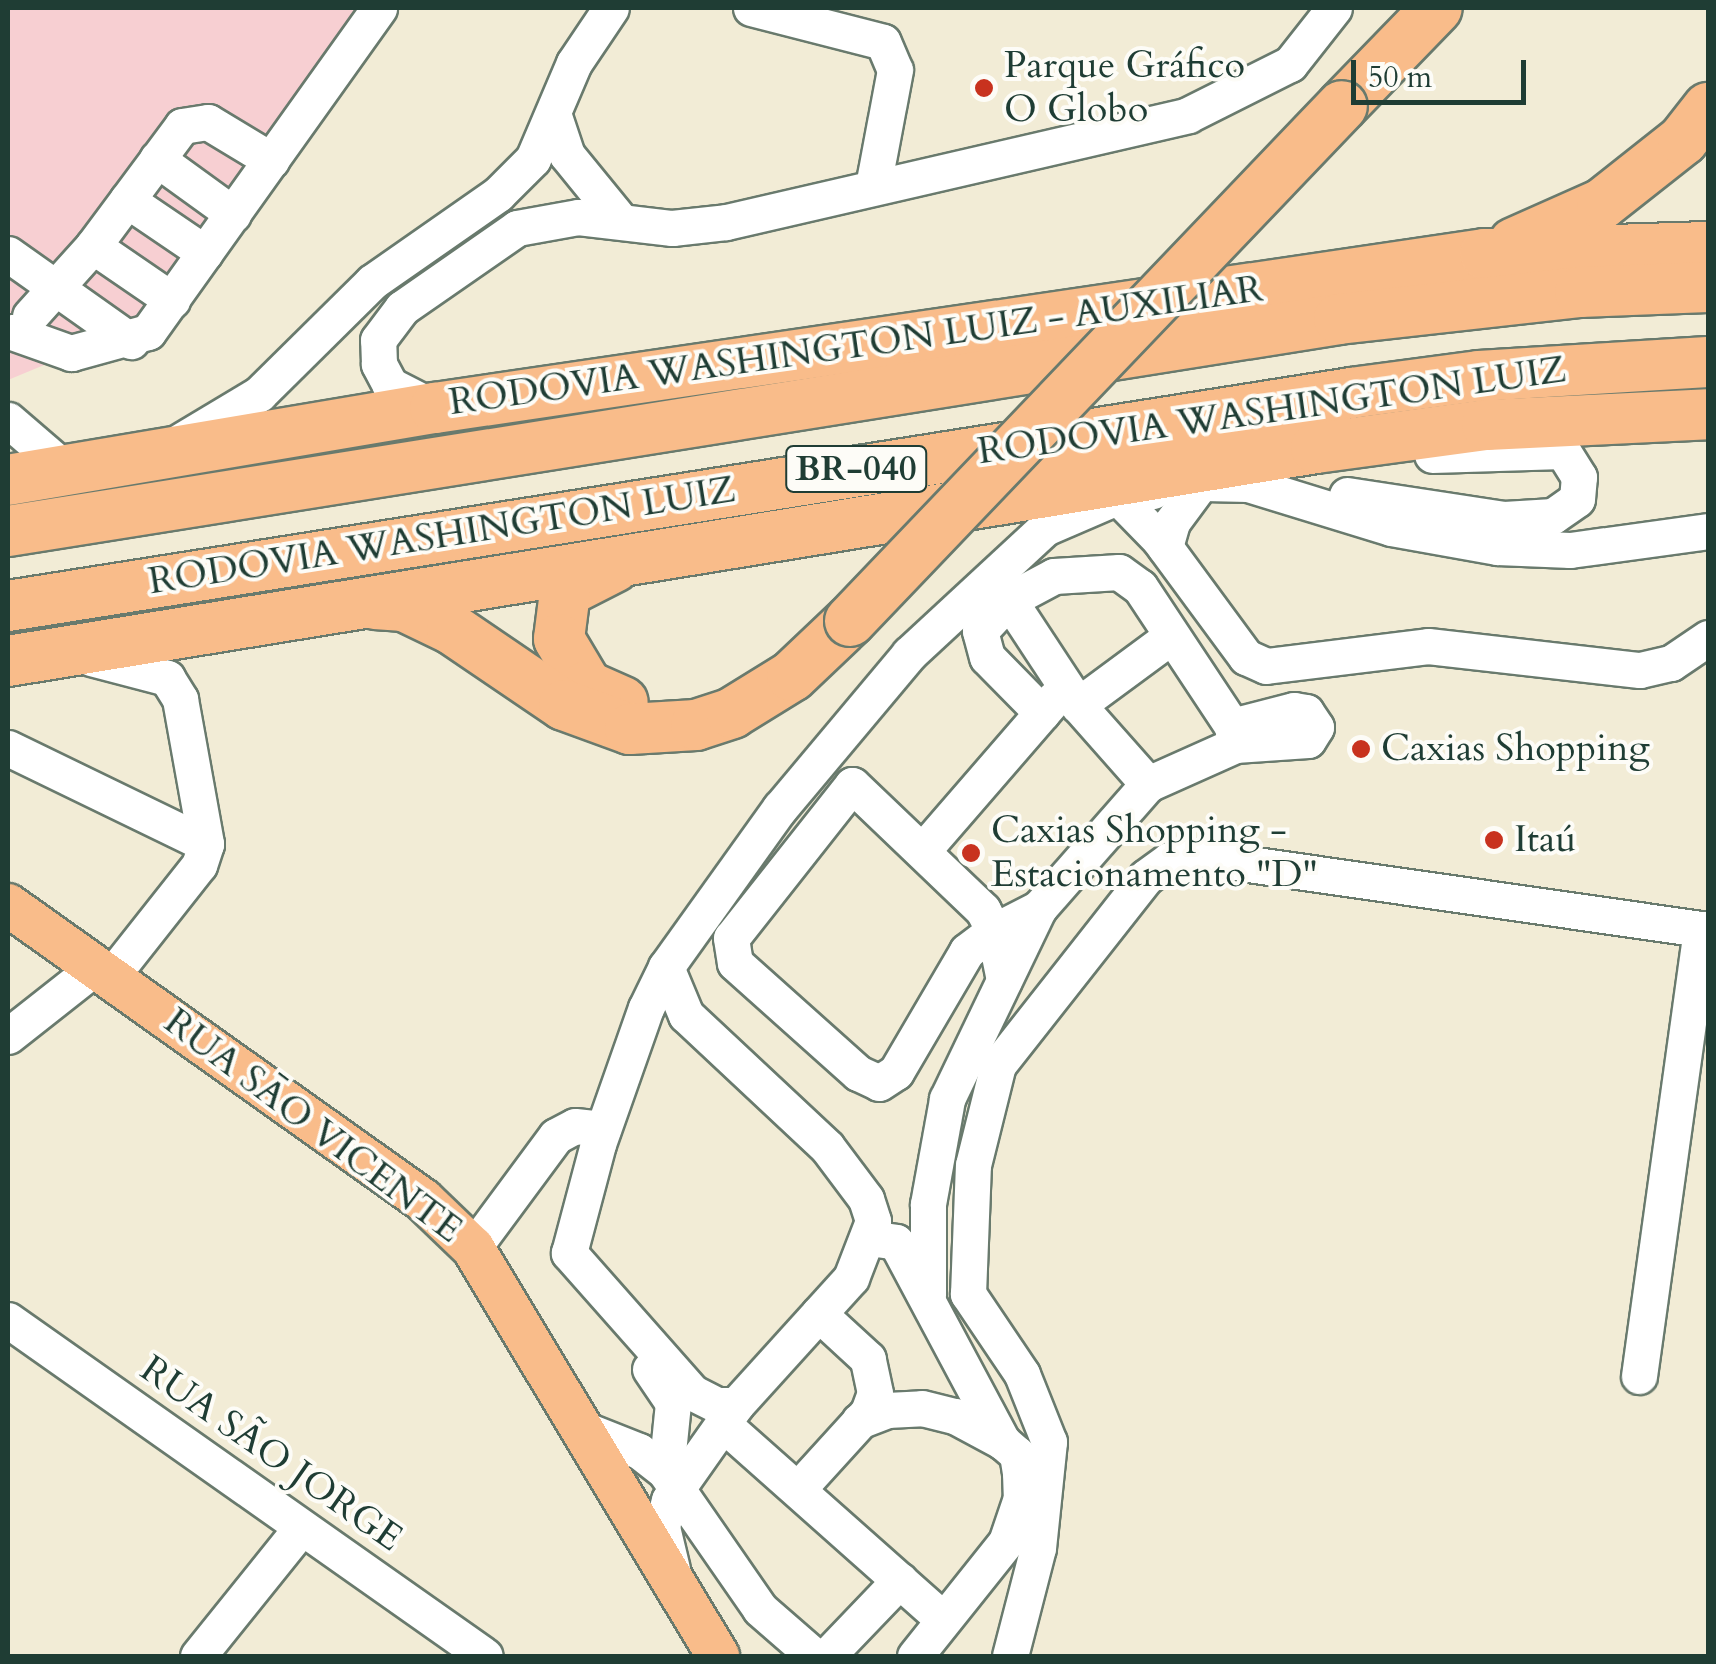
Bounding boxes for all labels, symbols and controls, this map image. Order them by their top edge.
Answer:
scale bar [1356,40,1531,102]
place label: Parque Gráfico O Globo [1004,43,1245,132]
text: 50 m [1368,57,1432,98]
marker: Parque Gráfico O Globo [973,77,995,99]
street label: RODOVIA WASHINGTON LUIZ - AUXILIAR [446,266,1266,426]
street label: RODOVIA WASHINGTON LUIZ [975,347,1569,475]
road number: BR-040 [784,439,928,499]
street label: RODOVIA WASHINGTON LUIZ [145,467,739,605]
place label: Caxias Shopping [1381,726,1650,772]
marker: Caxias Shopping [1350,738,1372,760]
place label: Caxias Shopping - Estacionamento "D" [991,808,1318,898]
place label: Itaú [1514,817,1576,863]
marker: Itaú [1483,829,1505,851]
marker: Caxias Shopping - Estacionamento "D" [960,842,982,864]
street label: RUA SĀO VICENTE [155,999,471,1253]
street label: RUA SÃO JORGE [131,1347,411,1561]

